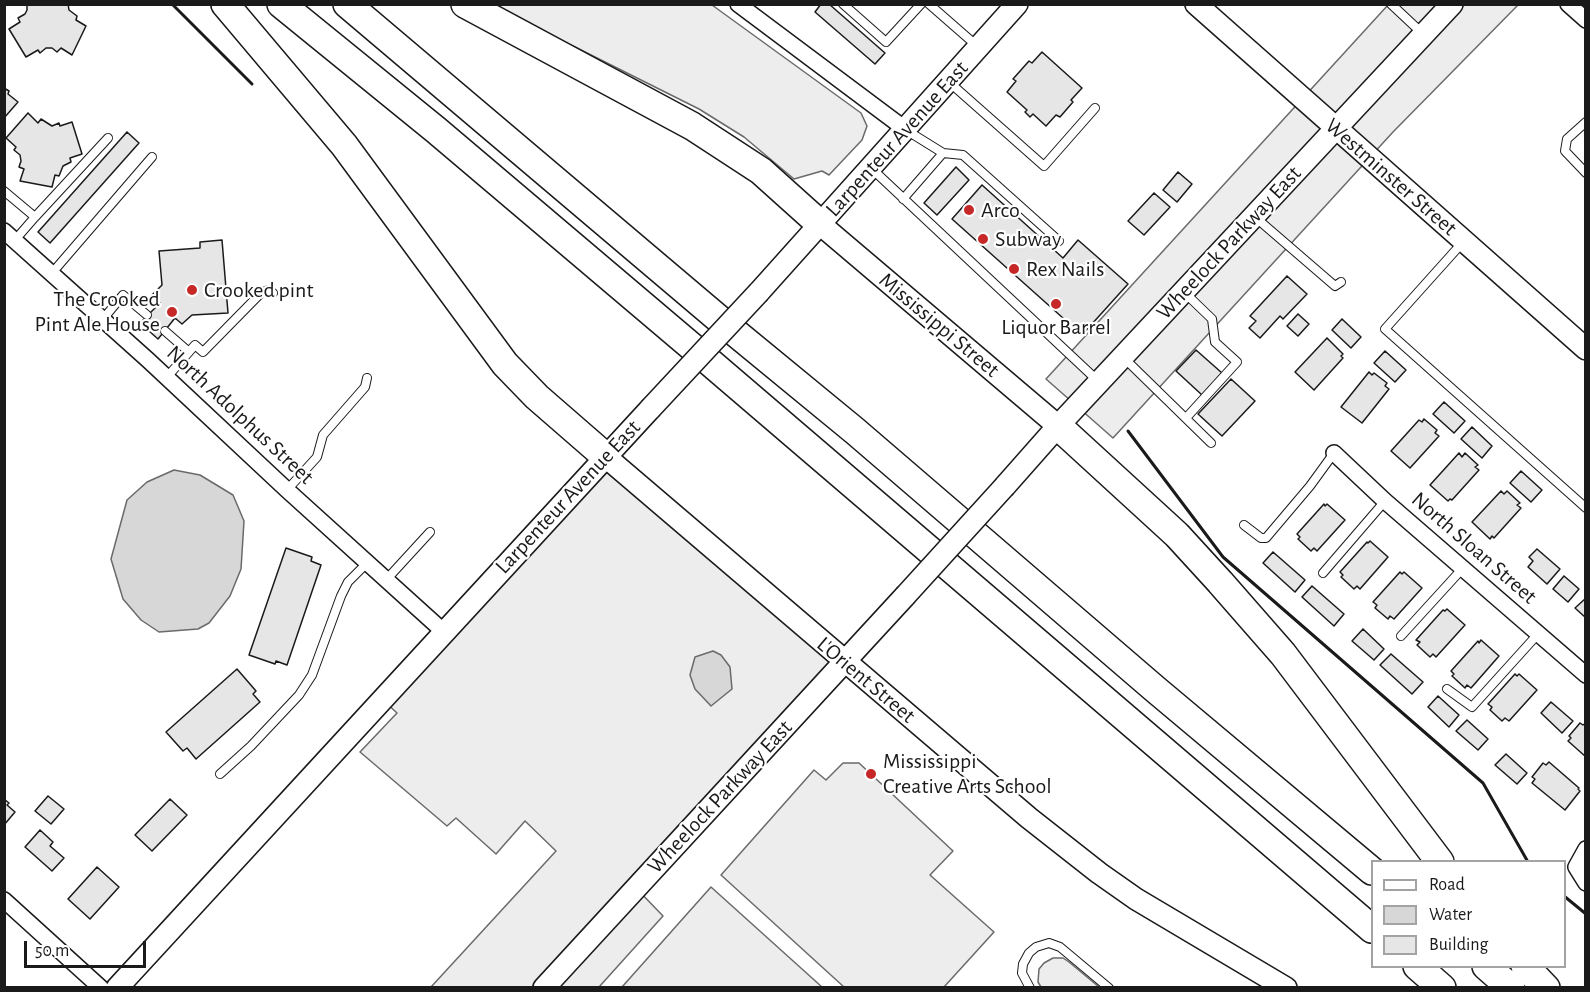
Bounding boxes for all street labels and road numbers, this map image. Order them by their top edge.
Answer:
street label: Larpenteur Avenue East [820,56,974,222]
street label: Westminster Street [1320,113,1462,241]
street label: Wheelock Parkway East [1151,161,1307,325]
street label: Mississippi Street [873,267,1005,383]
street label: North Adolphus Street [161,340,319,490]
street label: Larpenteur Avenue East [490,415,646,579]
street label: North Sloan Street [1406,486,1542,610]
street label: L'Orient Street [811,631,921,729]
street label: Wheelock Parkway East [642,715,798,879]

